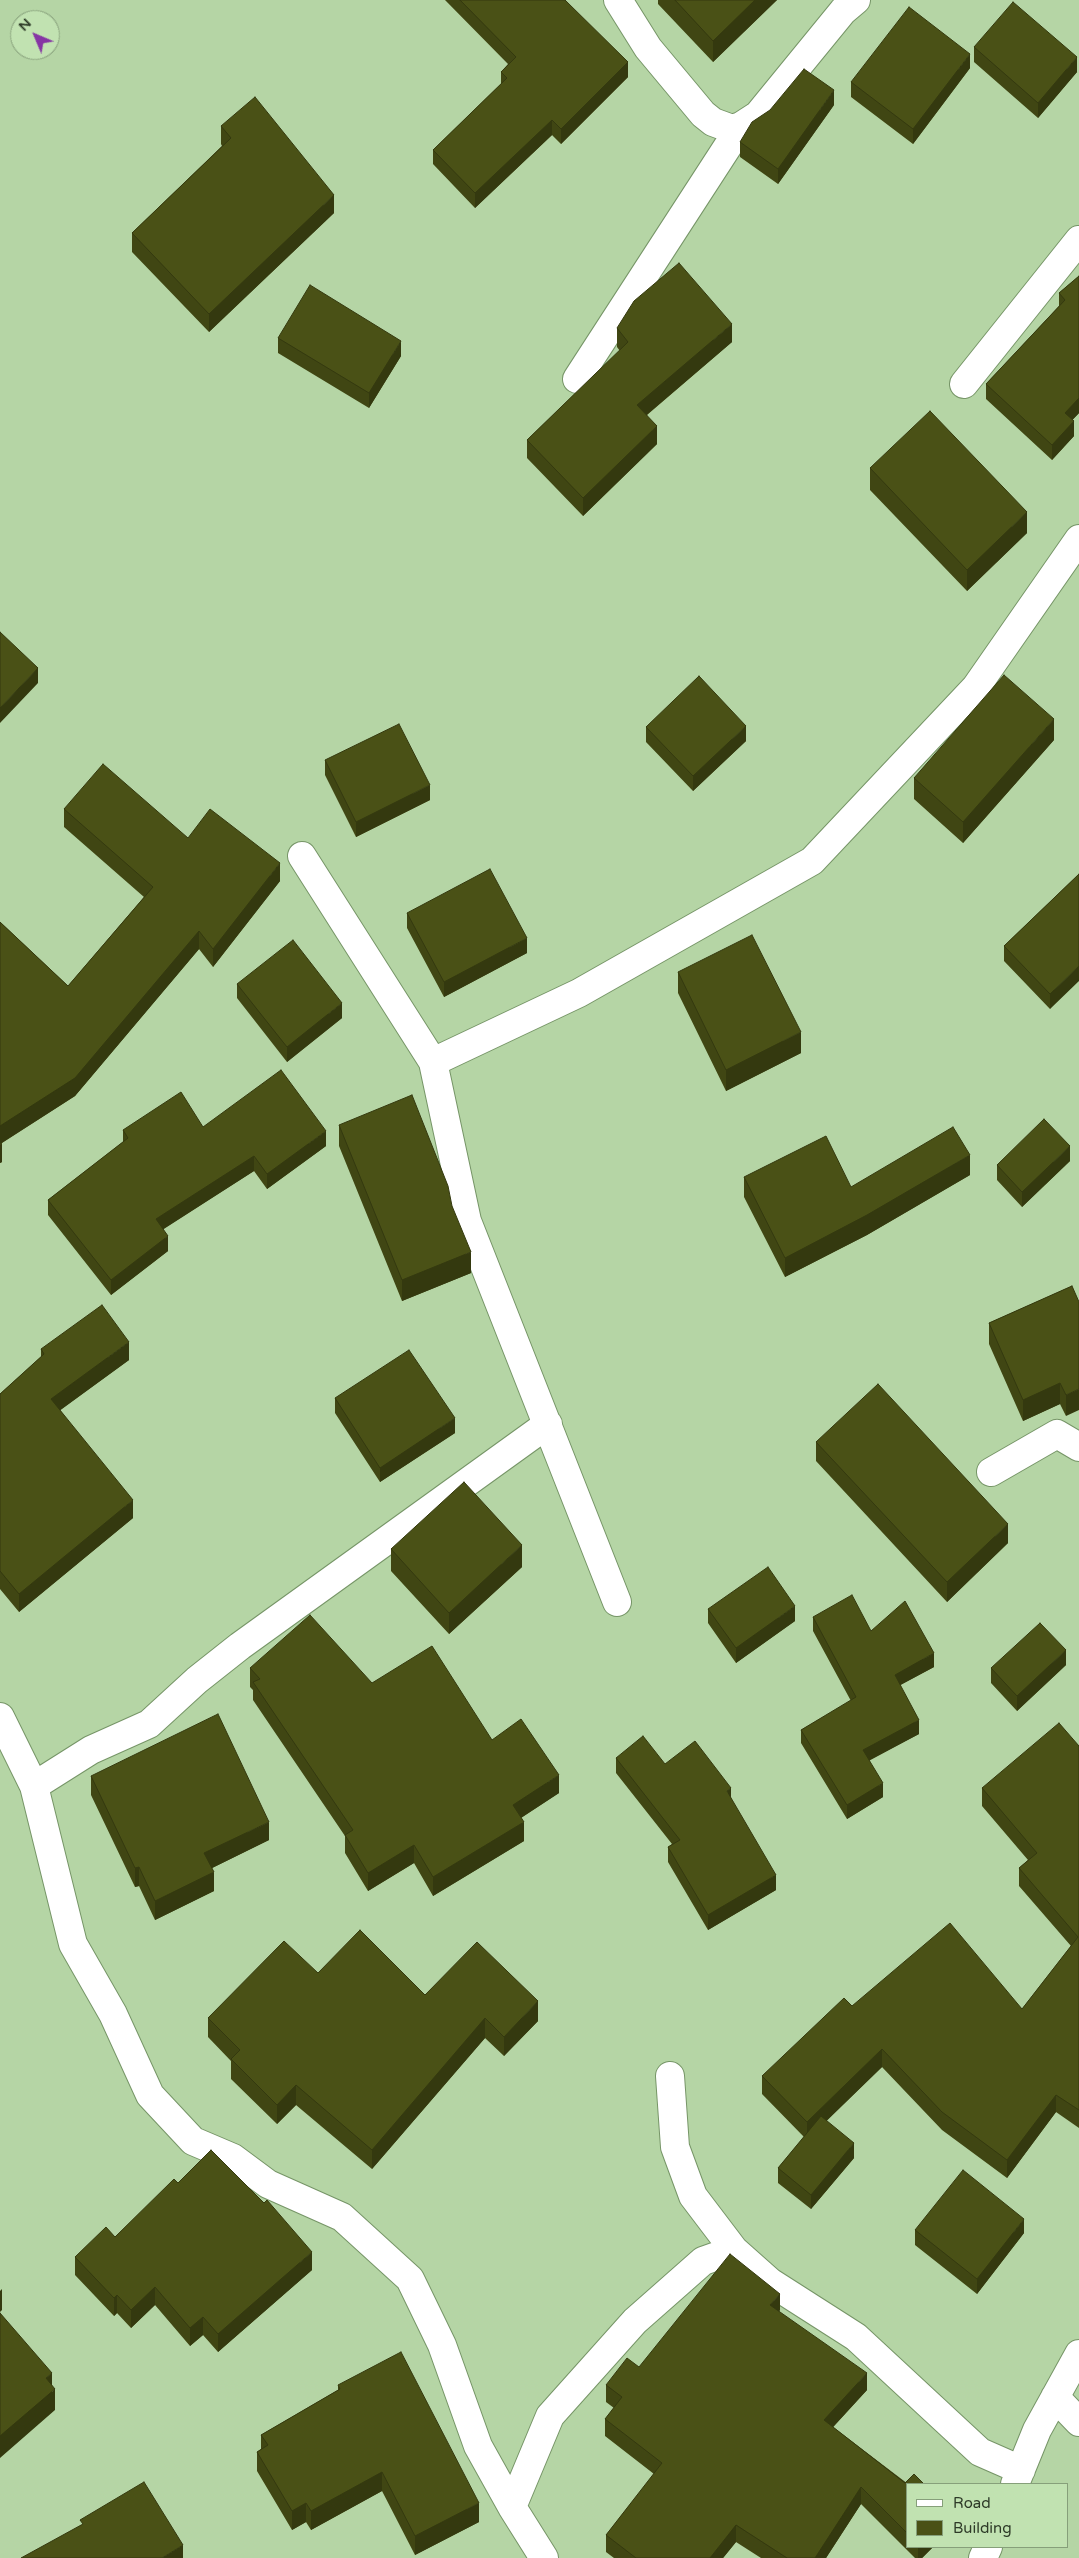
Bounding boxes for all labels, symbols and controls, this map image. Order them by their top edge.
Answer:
north arrow [10,10,60,60]
text: N [15,15,35,35]
legend [906,2483,1069,2548]
text: Road [953,2494,991,2512]
text: Building [953,2519,1012,2537]

